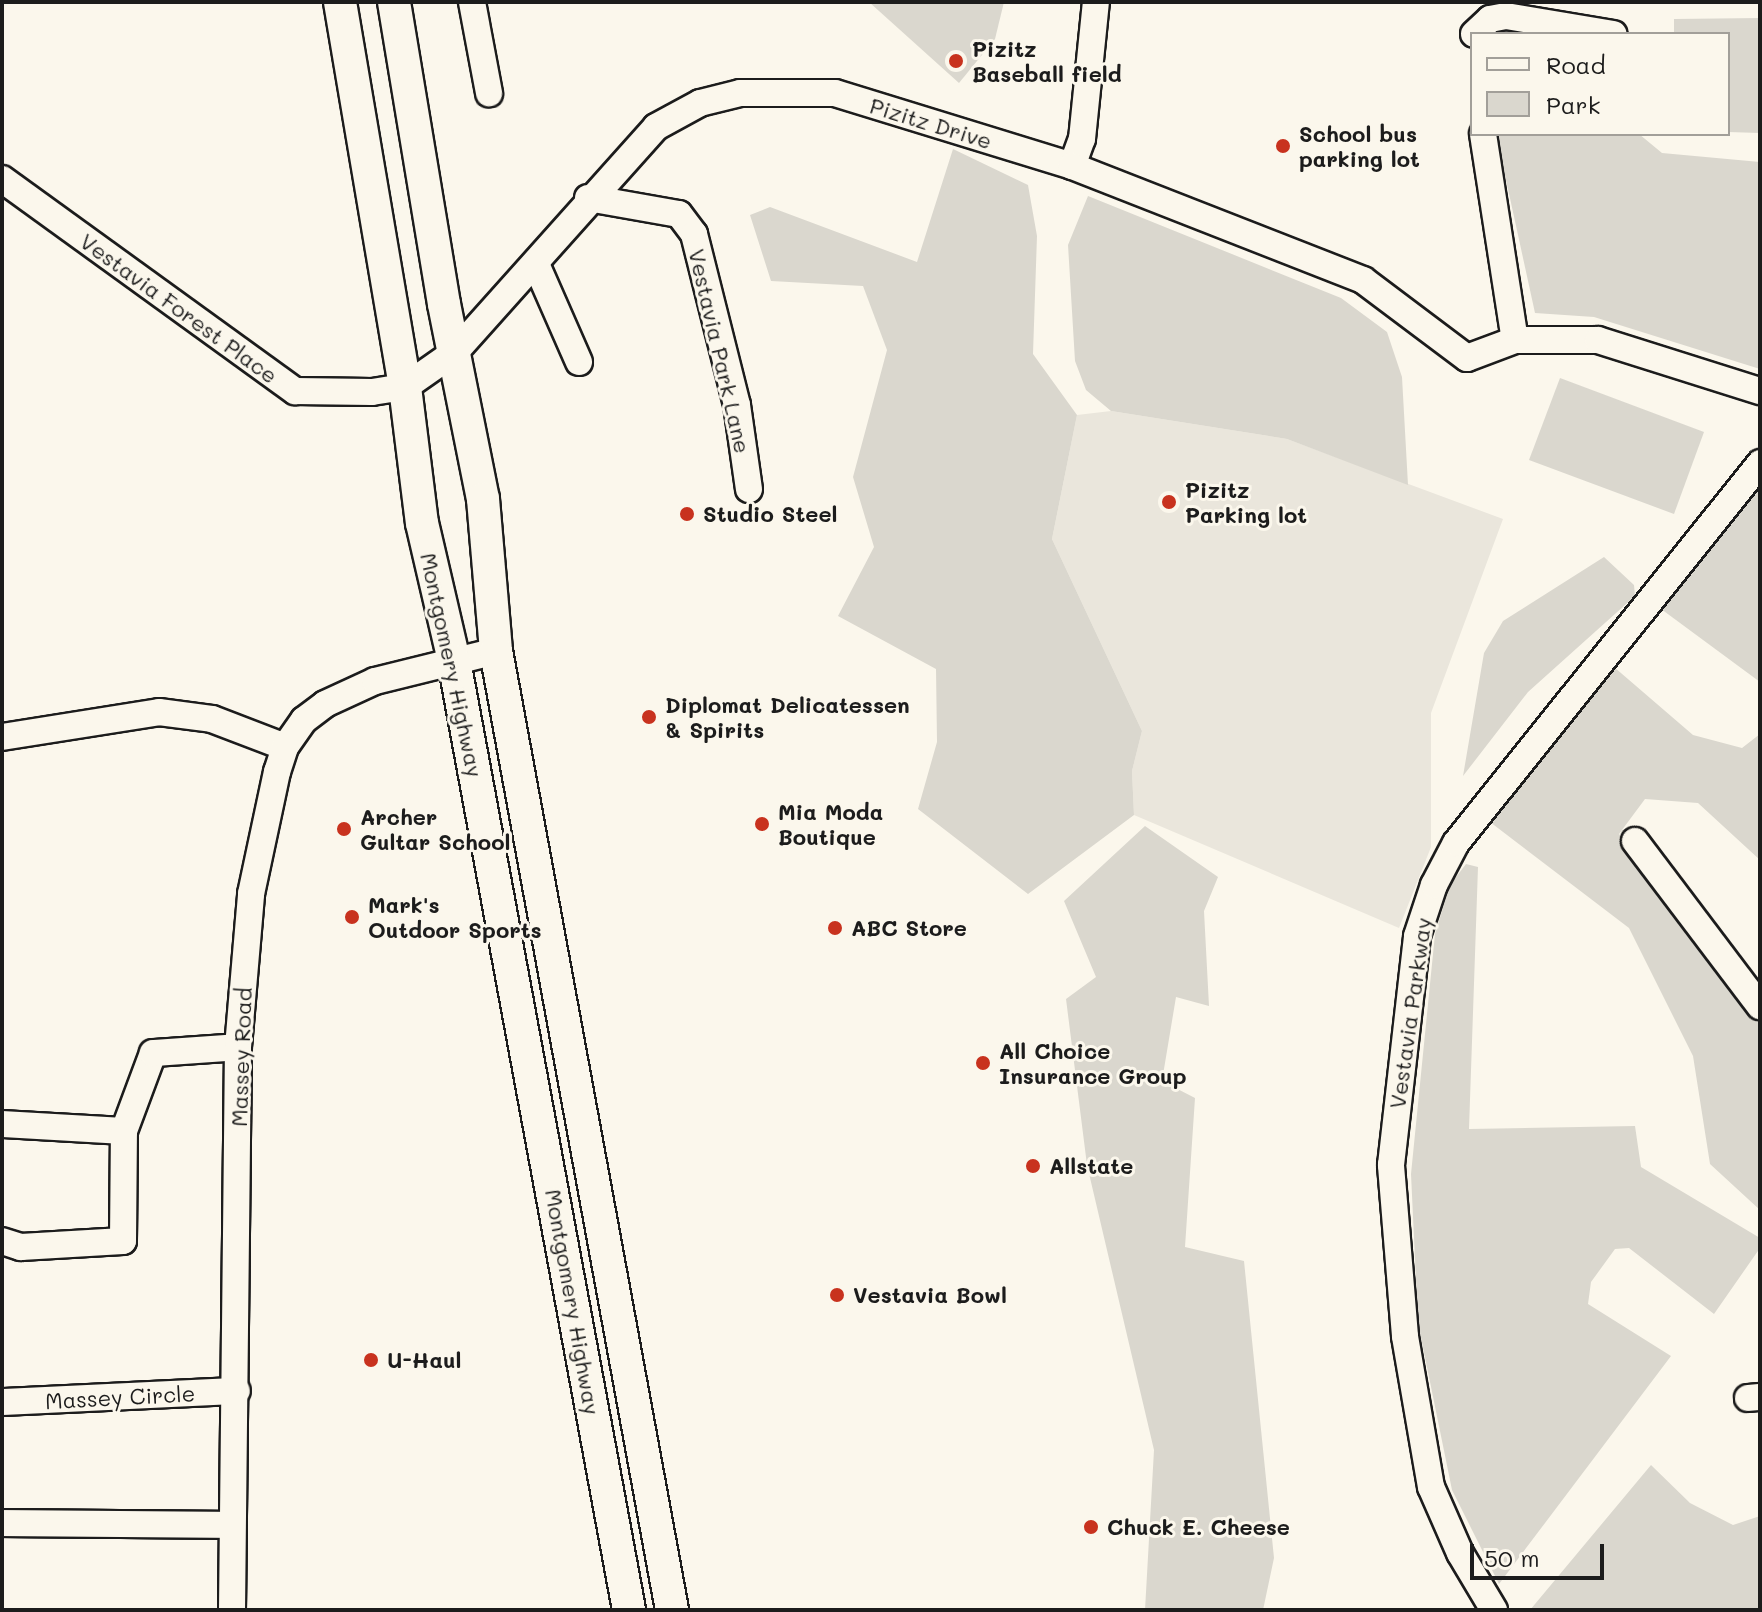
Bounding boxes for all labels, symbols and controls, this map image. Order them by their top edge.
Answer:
legend [1470,32,1730,136]
place label: Pizitz Baseball field [972,35,1122,86]
text: Road [1546,49,1606,80]
marker: Pizitz Baseball field [947,52,965,70]
text: Park [1546,89,1600,120]
street label: Pizitz Drive [867,92,995,154]
place label: School bus parking lot [1299,120,1420,172]
marker: School bus parking lot [1274,137,1292,155]
street label: Vestavia Forest Place [75,227,283,389]
street label: Vestavia Park Lane [684,246,756,456]
place label: Pizitz Parking lot [1185,476,1307,528]
marker: Pizitz Parking lot [1160,493,1178,511]
place label: Studio Steel [703,501,837,527]
marker: Studio Steel [678,505,696,523]
street label: Montgomery Highway [415,550,489,780]
place label: Diplomat Delicatessen & Spirits [665,691,910,742]
marker: Diplomat Delicatessen & Spirits [640,708,658,726]
place label: Mia Moda Boutique [778,798,883,850]
place label: Archer Gultar School [360,803,511,854]
marker: Mia Moda Boutique [753,815,771,833]
marker: Archer Gultar School [335,820,353,838]
place label: Mark's Outdoor Sports [368,891,542,942]
marker: Mark's Outdoor Sports [343,908,361,926]
place label: ABC Store [851,915,967,941]
street label: Vestavia Parkway [1383,916,1437,1110]
marker: ABC Store [826,919,844,937]
street label: Massey Road [225,987,257,1127]
place label: All Choice Insurance Group [999,1037,1187,1088]
marker: All Choice Insurance Group [974,1054,992,1072]
place label: Allstate [1049,1153,1133,1179]
marker: Allstate [1024,1157,1042,1175]
street label: Montgomery Highway [540,1187,606,1417]
place label: Vestavia Bowl [853,1282,1007,1308]
marker: Vestavia Bowl [828,1286,846,1304]
place label: U-Haul [387,1347,462,1373]
marker: U-Haul [362,1351,380,1369]
street label: Massey Circle [44,1380,196,1414]
place label: Chuck E. Cheese [1107,1514,1290,1540]
marker: Chuck E. Cheese [1082,1518,1100,1536]
scale bar [1474,1528,1608,1578]
text: 50 m [1484,1542,1540,1573]

